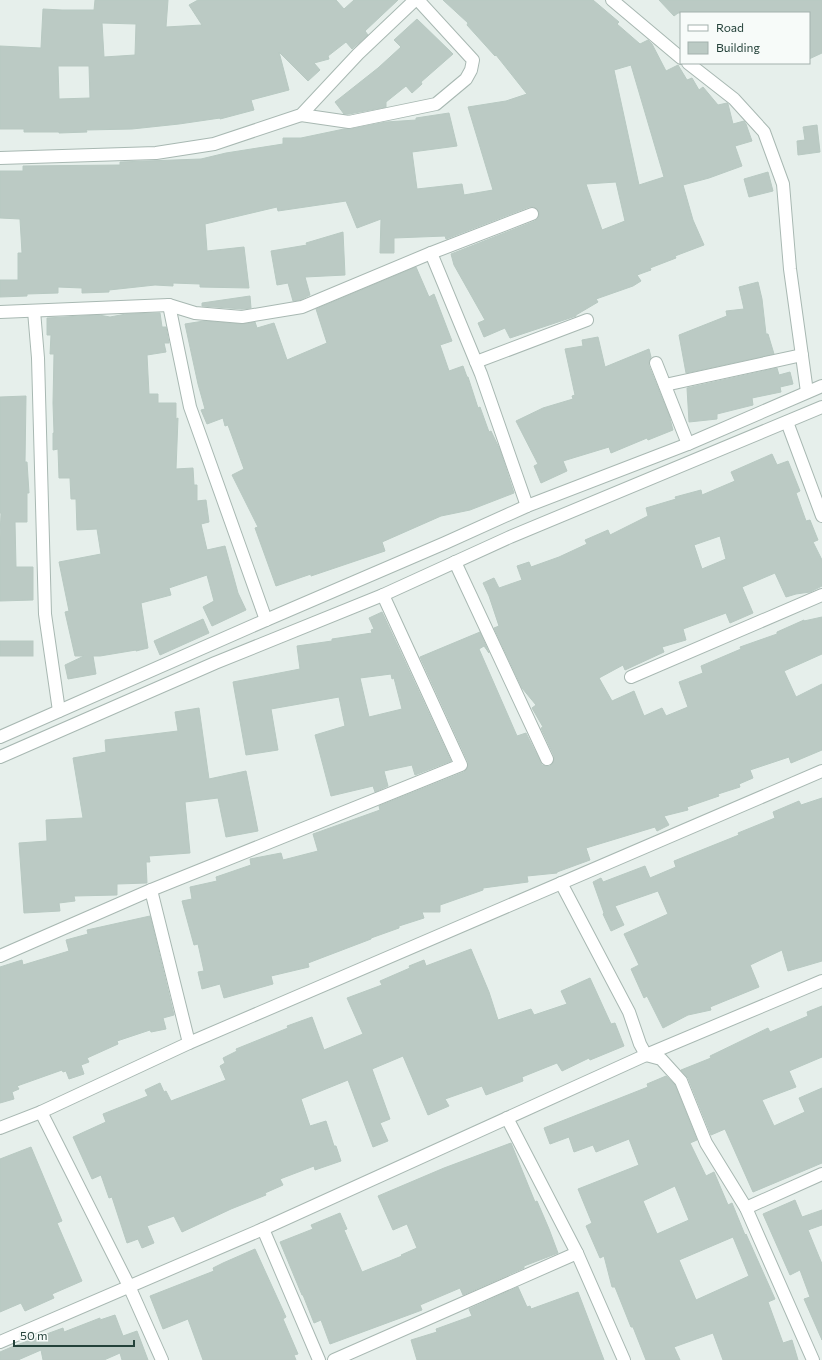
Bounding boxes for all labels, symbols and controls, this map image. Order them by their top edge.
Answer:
legend [680,12,810,64]
text: Road [716,20,744,34]
text: Building [716,40,760,54]
scale bar [14,1322,134,1348]
text: 50 m [20,1328,48,1342]

